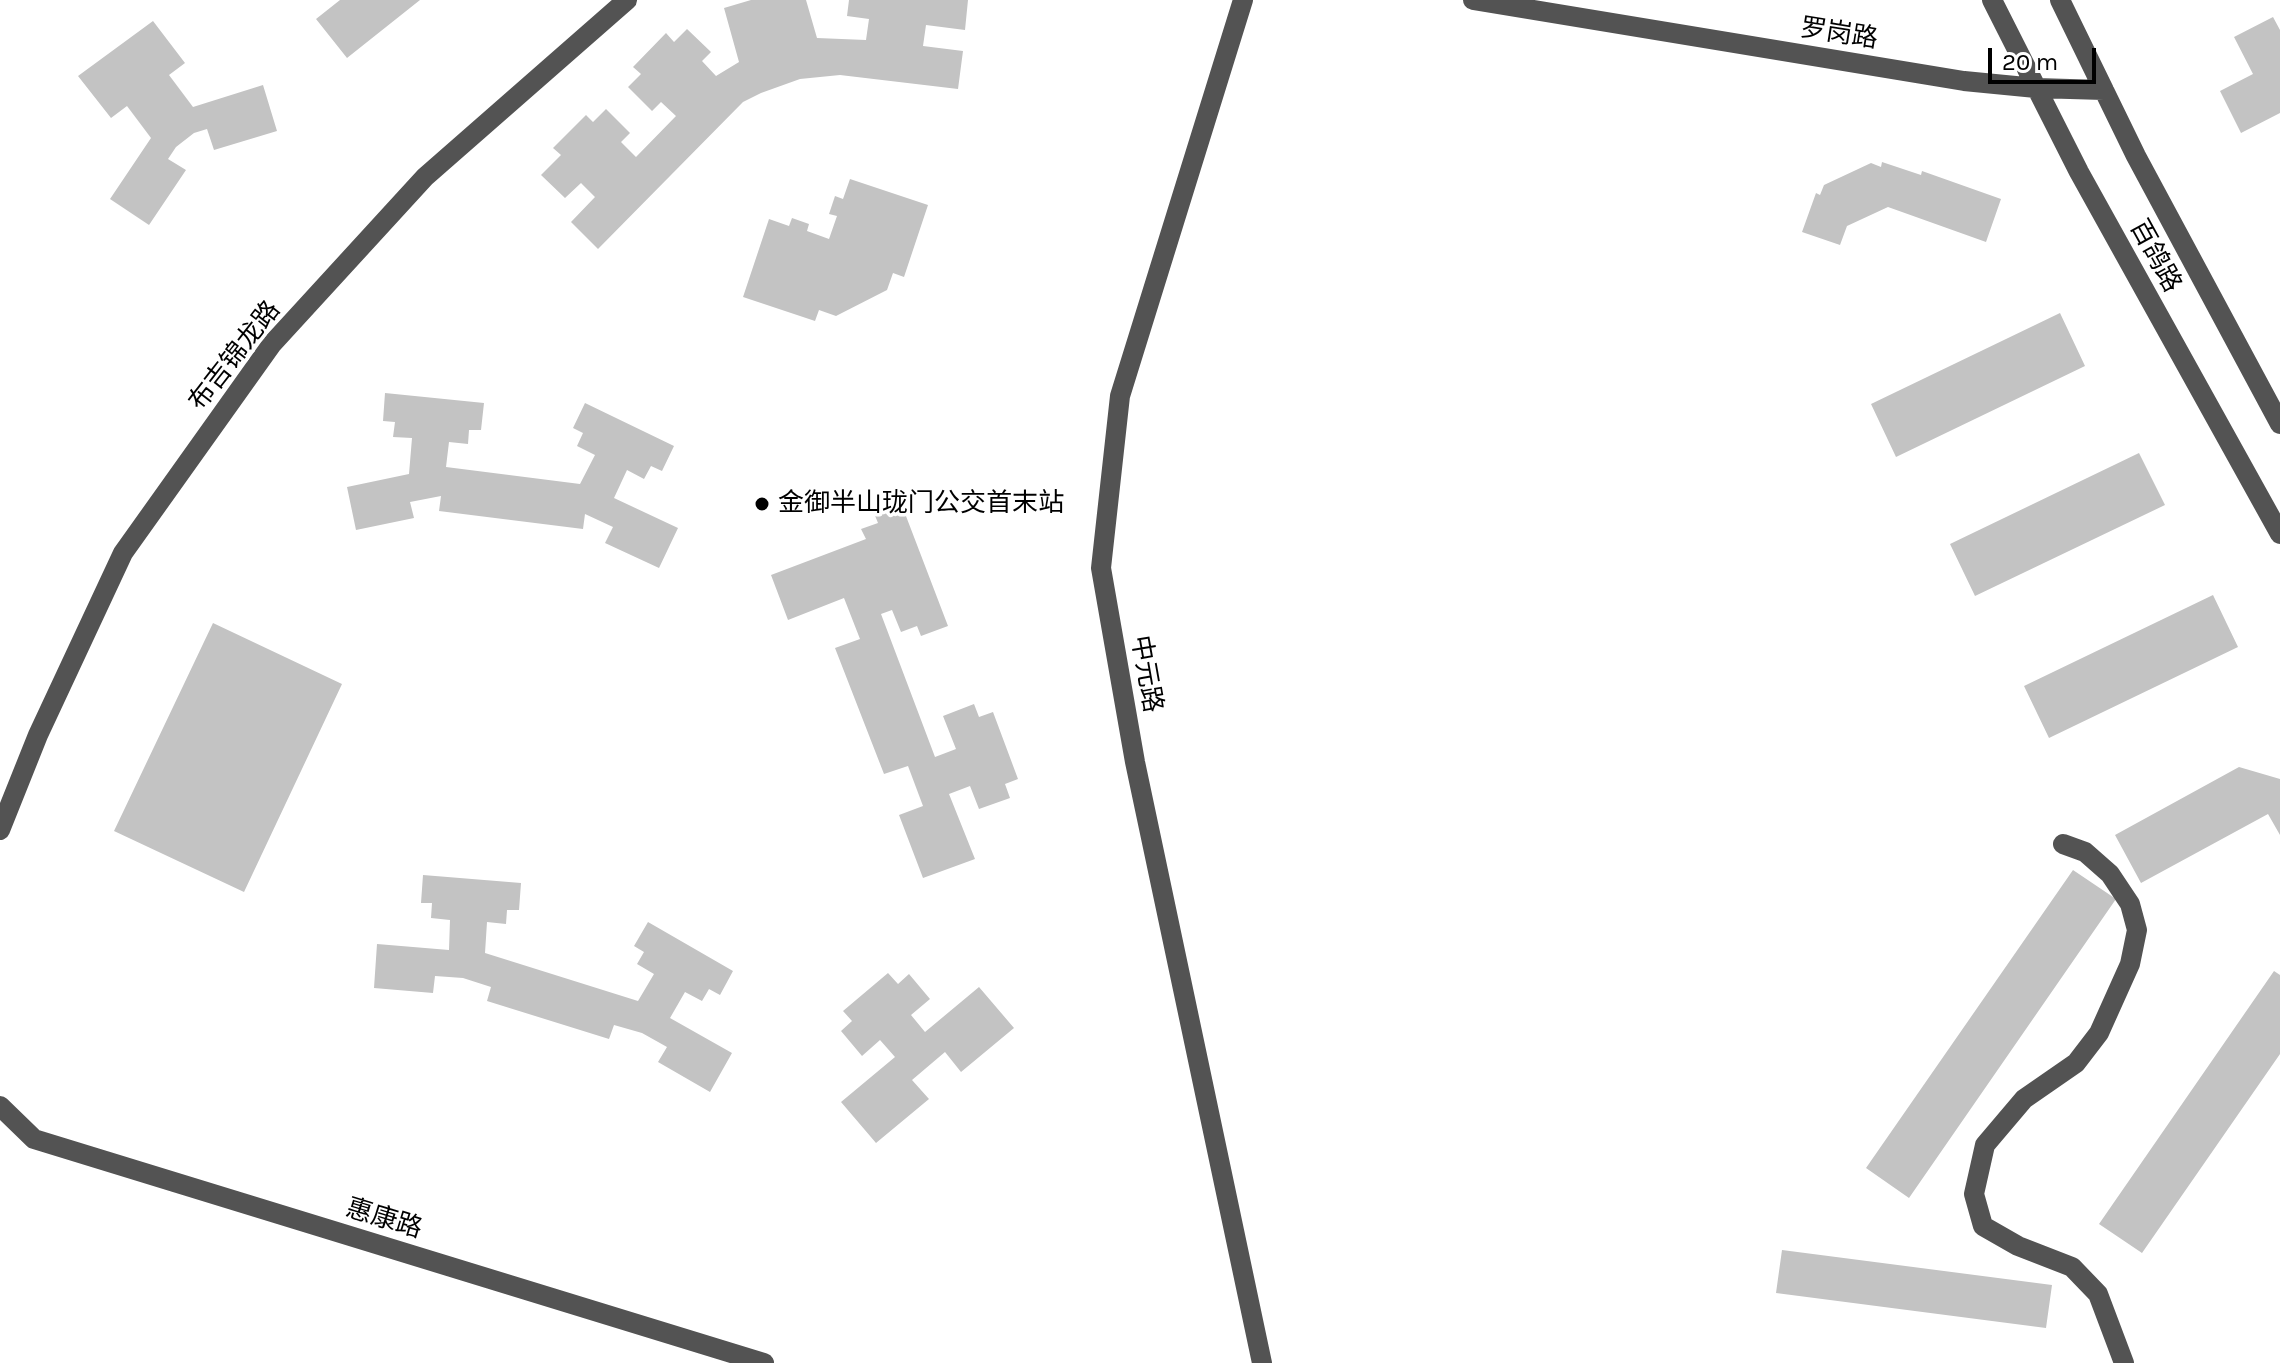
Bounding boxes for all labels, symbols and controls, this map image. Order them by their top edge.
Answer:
street label: 罗岗路 [1798,12,1880,56]
scale bar [1992,32,2100,82]
text: 20 m [2002,48,2058,76]
street label: 百鸽路 [2122,214,2188,298]
street label: 布吉锦龙路 [183,295,287,417]
place label: 金御半山珑门公交首末站 [778,488,1064,520]
marker: 金御半山珑门公交首末站 [753,495,771,513]
street label: 中元路 [1124,633,1168,715]
street label: 惠康路 [342,1193,426,1245]

